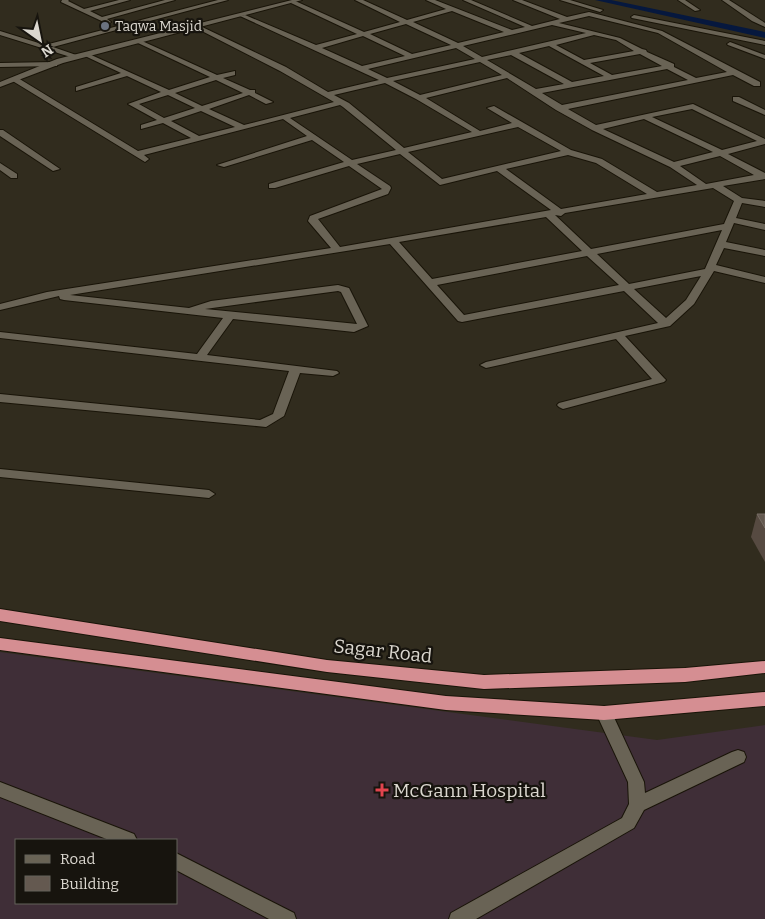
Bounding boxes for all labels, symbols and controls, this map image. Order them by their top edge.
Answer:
north arrow [15,15,65,65]
place label: Taqwa Masjid [115,18,202,35]
marker: Taqwa Masjid [99,20,111,32]
text: N [37,40,56,61]
street label: Sagar Road [333,634,433,668]
place label: McGann Hospital [393,779,546,802]
marker: McGann Hospital [375,783,389,797]
legend [15,839,178,904]
text: Road [60,850,95,868]
text: Building [60,875,119,893]

